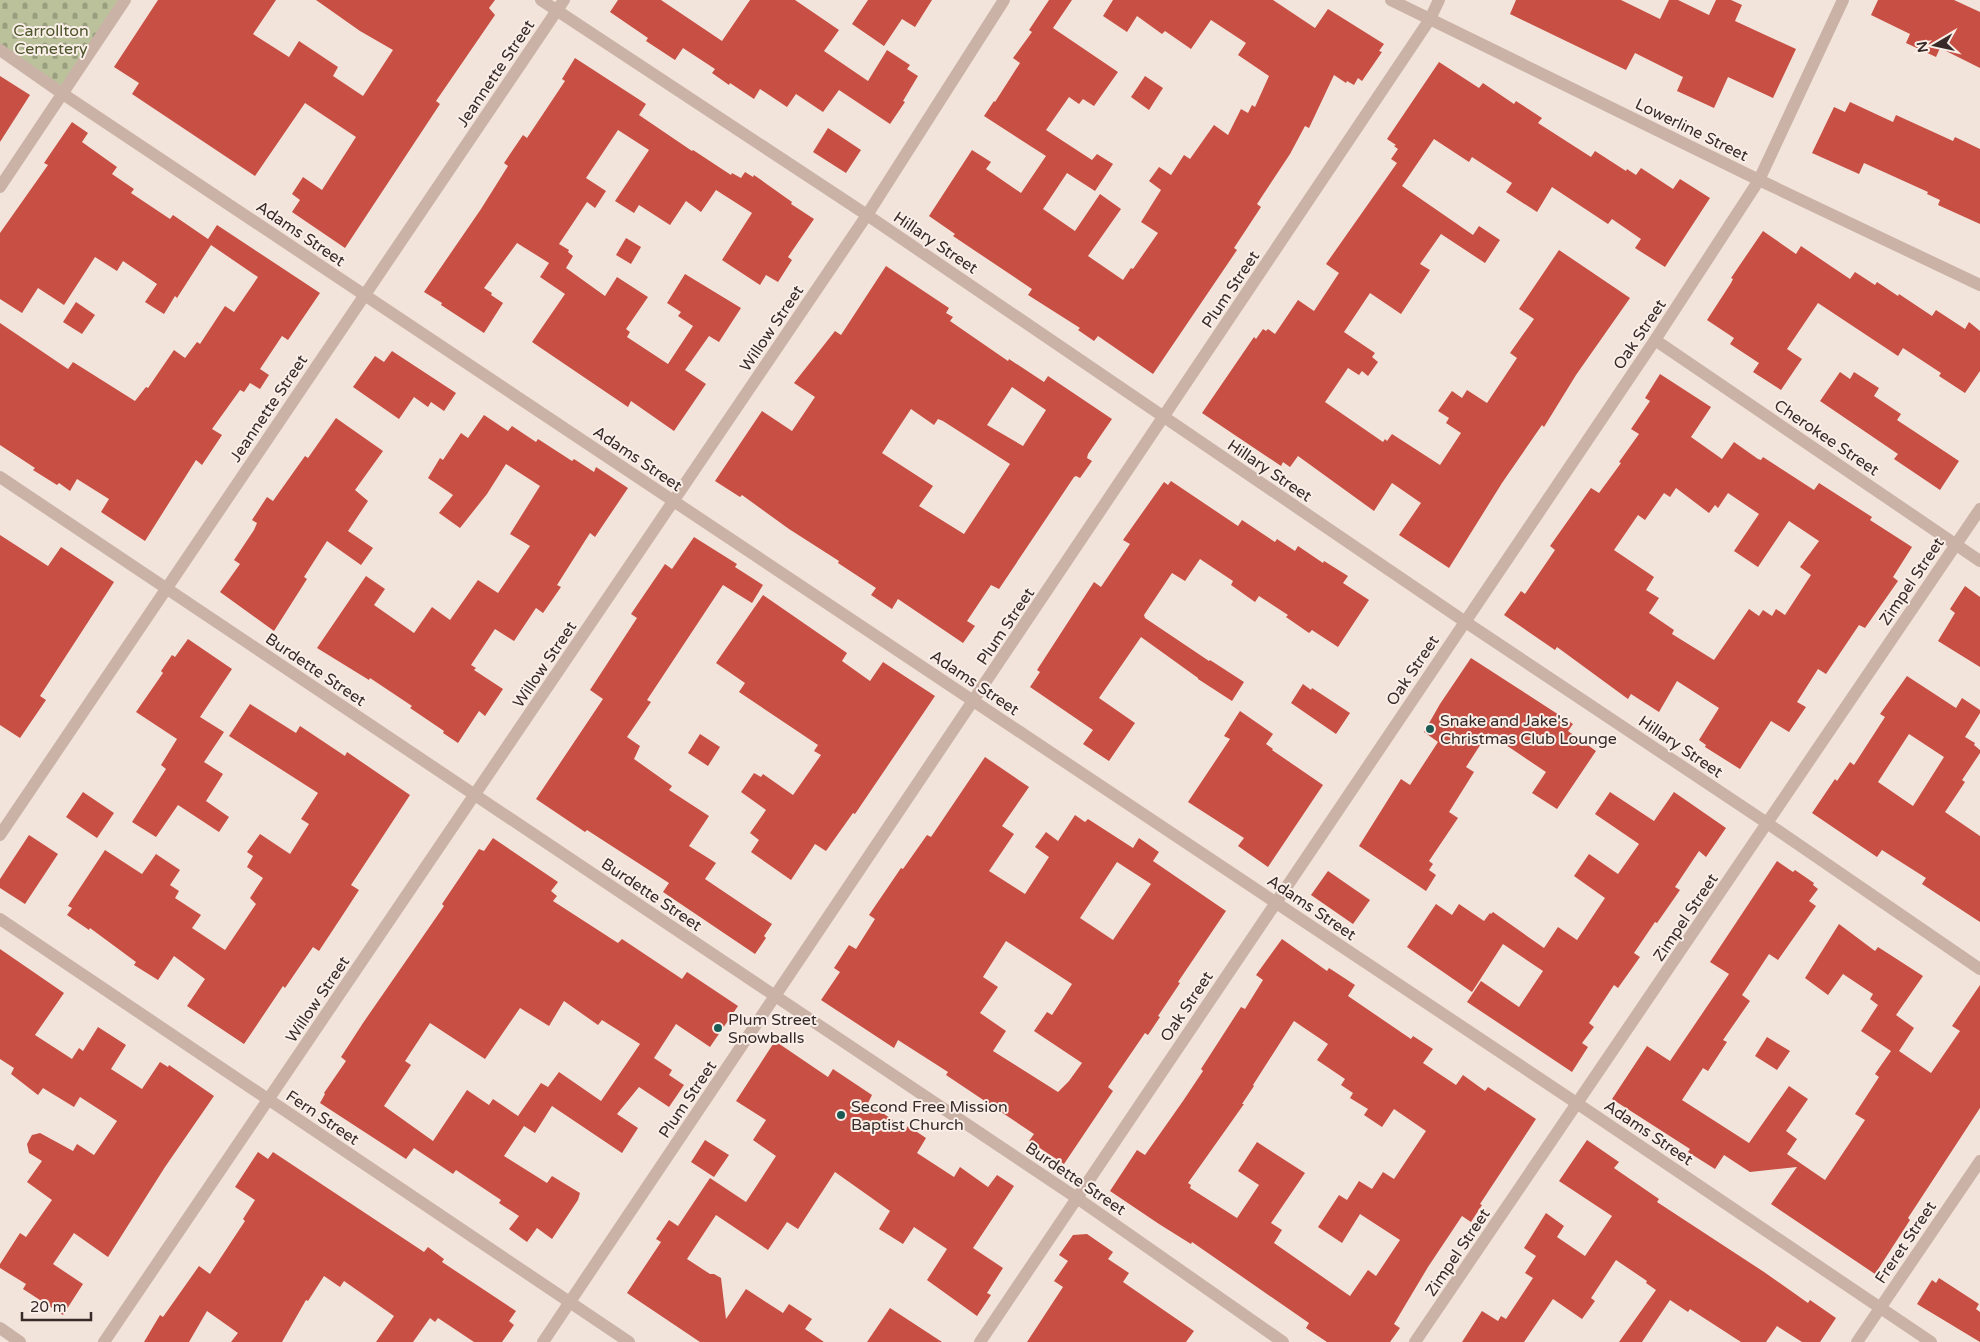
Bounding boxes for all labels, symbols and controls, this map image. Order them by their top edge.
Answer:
street label: Jeannette Street [453,16,539,131]
north arrow [1910,20,1960,70]
park label: Carrollton Cemetery [13,21,89,59]
text: N [1913,40,1932,54]
street label: Lowerline Street [1632,94,1751,166]
street label: Adams Street [252,197,349,271]
street label: Hillary Street [889,207,981,278]
street label: Plum Street [1198,247,1264,332]
street label: Willow Street [736,281,808,376]
street label: Oak Street [1609,296,1671,373]
street label: Jeannette Street [226,351,312,466]
street label: Cherokee Street [1770,395,1883,480]
street label: Adams Street [589,422,686,496]
street label: Hillary Street [1223,435,1315,506]
street label: Zimpel Street [1875,534,1949,629]
street label: Plum Street [973,584,1039,669]
street label: Willow Street [509,617,581,712]
street label: Burdette Street [261,629,369,711]
street label: Oak Street [1382,632,1444,709]
street label: Adams Street [926,646,1023,720]
place label: Snake and Jake's Christmas Club Lounge [1440,711,1617,749]
street label: Hillary Street [1634,711,1726,782]
marker: Snake and Jake's Christmas Club Lounge [1424,723,1436,735]
street label: Burdette Street [597,854,705,936]
street label: Zimpel Street [1649,870,1723,965]
street label: Adams Street [1263,871,1360,945]
street label: Willow Street [282,952,354,1047]
street label: Oak Street [1156,968,1218,1045]
place label: Plum Street Snowballs [728,1010,817,1048]
marker: Plum Street Snowballs [712,1022,724,1034]
street label: Plum Street [655,1057,721,1142]
street label: Fern Street [282,1086,363,1150]
street label: Adams Street [1600,1096,1697,1170]
place label: Second Free Mission Baptist Church [851,1097,1008,1135]
marker: Second Free Mission Baptist Church [835,1109,847,1121]
street label: Burdette Street [1021,1138,1129,1220]
street label: Freret Street [1871,1198,1941,1288]
street label: Zimpel Street [1421,1205,1495,1300]
scale bar [22,1290,91,1322]
text: 20 m [30,1298,67,1316]

